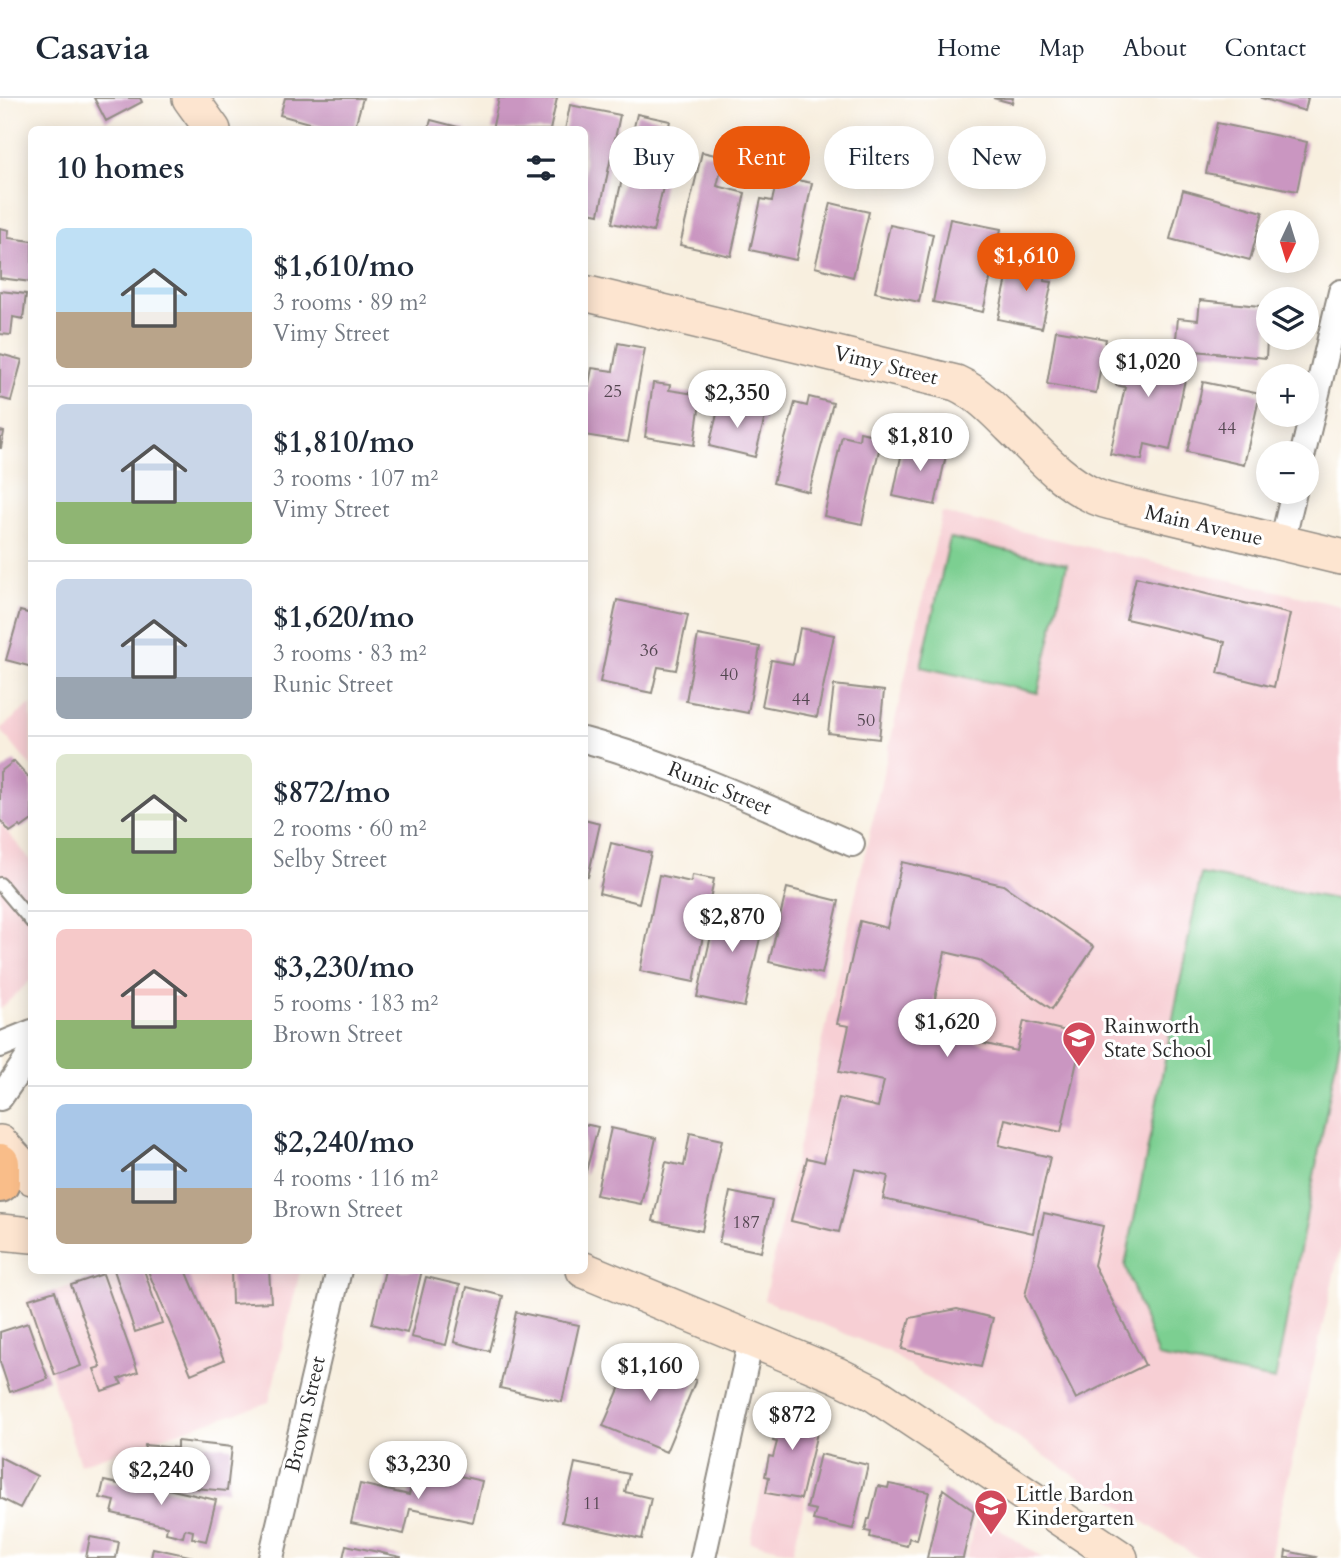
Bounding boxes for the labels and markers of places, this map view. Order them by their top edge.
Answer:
pin: $1,610 [969,234,1083,293]
pin: $1,020 [1091,340,1205,399]
pin: $2,350 [680,370,794,430]
pin: $1,810 [863,414,977,473]
pin: $2,870 [675,894,789,954]
pin: $1,620 [890,1000,1004,1059]
place label: Rainworth State School [1104,1012,1212,1065]
school or university icon: Rainworth State School [1060,1019,1098,1068]
pin: $1,160 [593,1344,707,1403]
pin: $872 [751,1392,833,1452]
pin: $3,230 [361,1442,475,1501]
pin: $2,240 [104,1448,218,1507]
place label: Little Bardon Kindergarten [1016,1480,1135,1533]
school or university icon: Little Bardon Kindergarten [972,1487,1010,1536]

